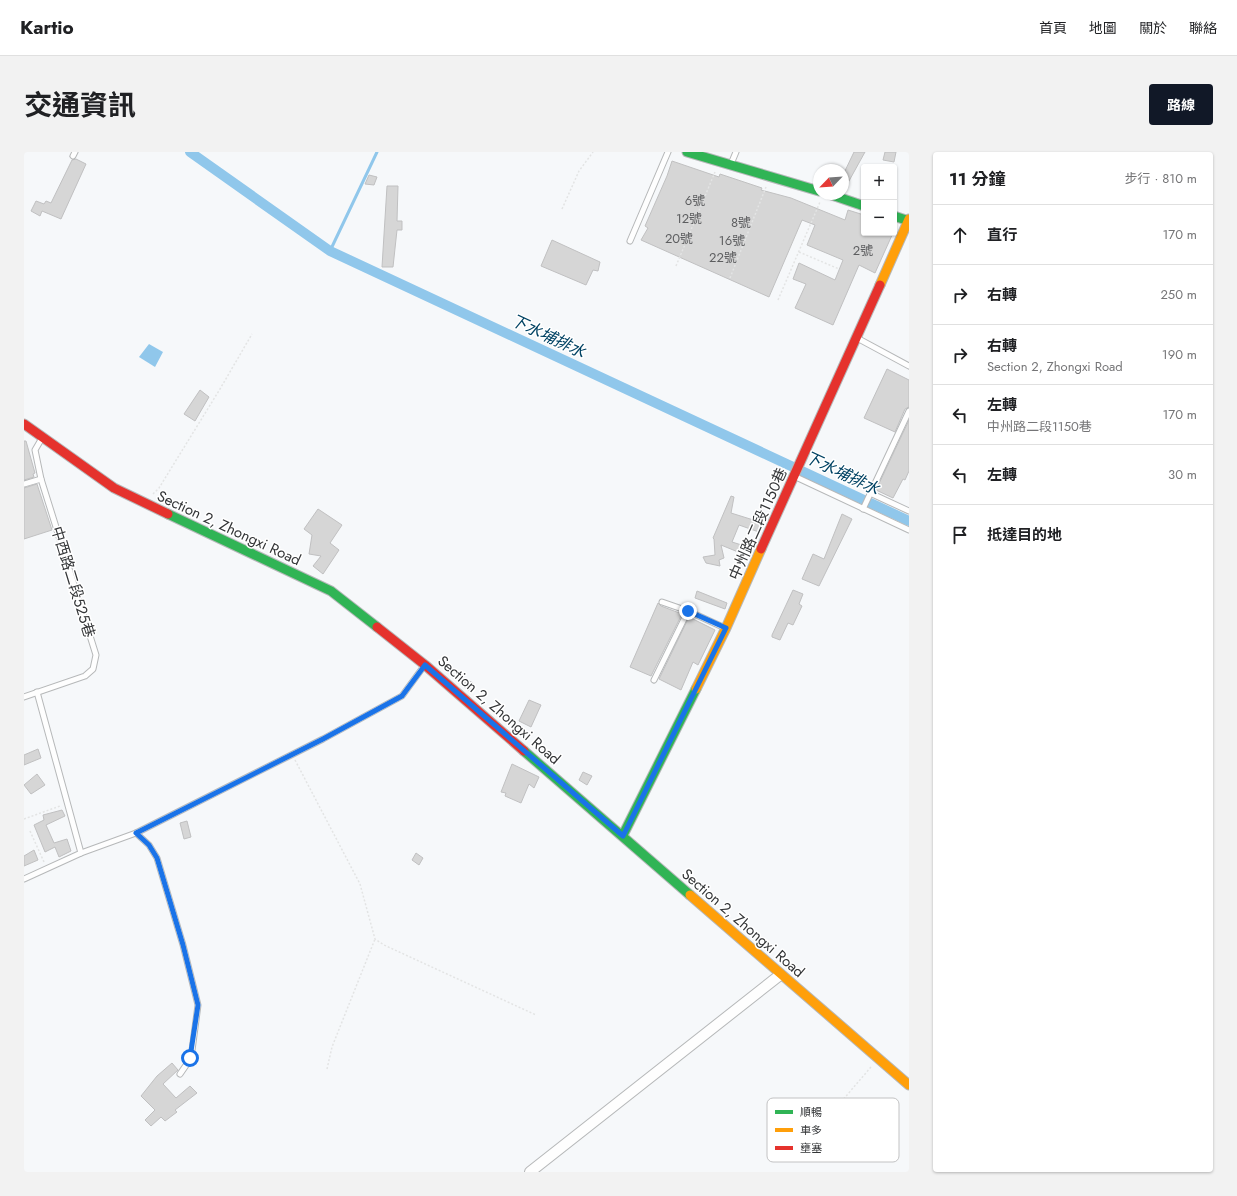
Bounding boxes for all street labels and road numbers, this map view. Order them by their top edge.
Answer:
street label: 中州路二段1150巷 [723,464,793,584]
street label: Section 2, Zhongxi Road [153,485,305,571]
street label: 中西路二段525巷 [46,524,100,640]
street label: Section 2, Zhongxi Road [433,650,565,770]
street label: Section 2, Zhongxi Road [677,863,809,983]

